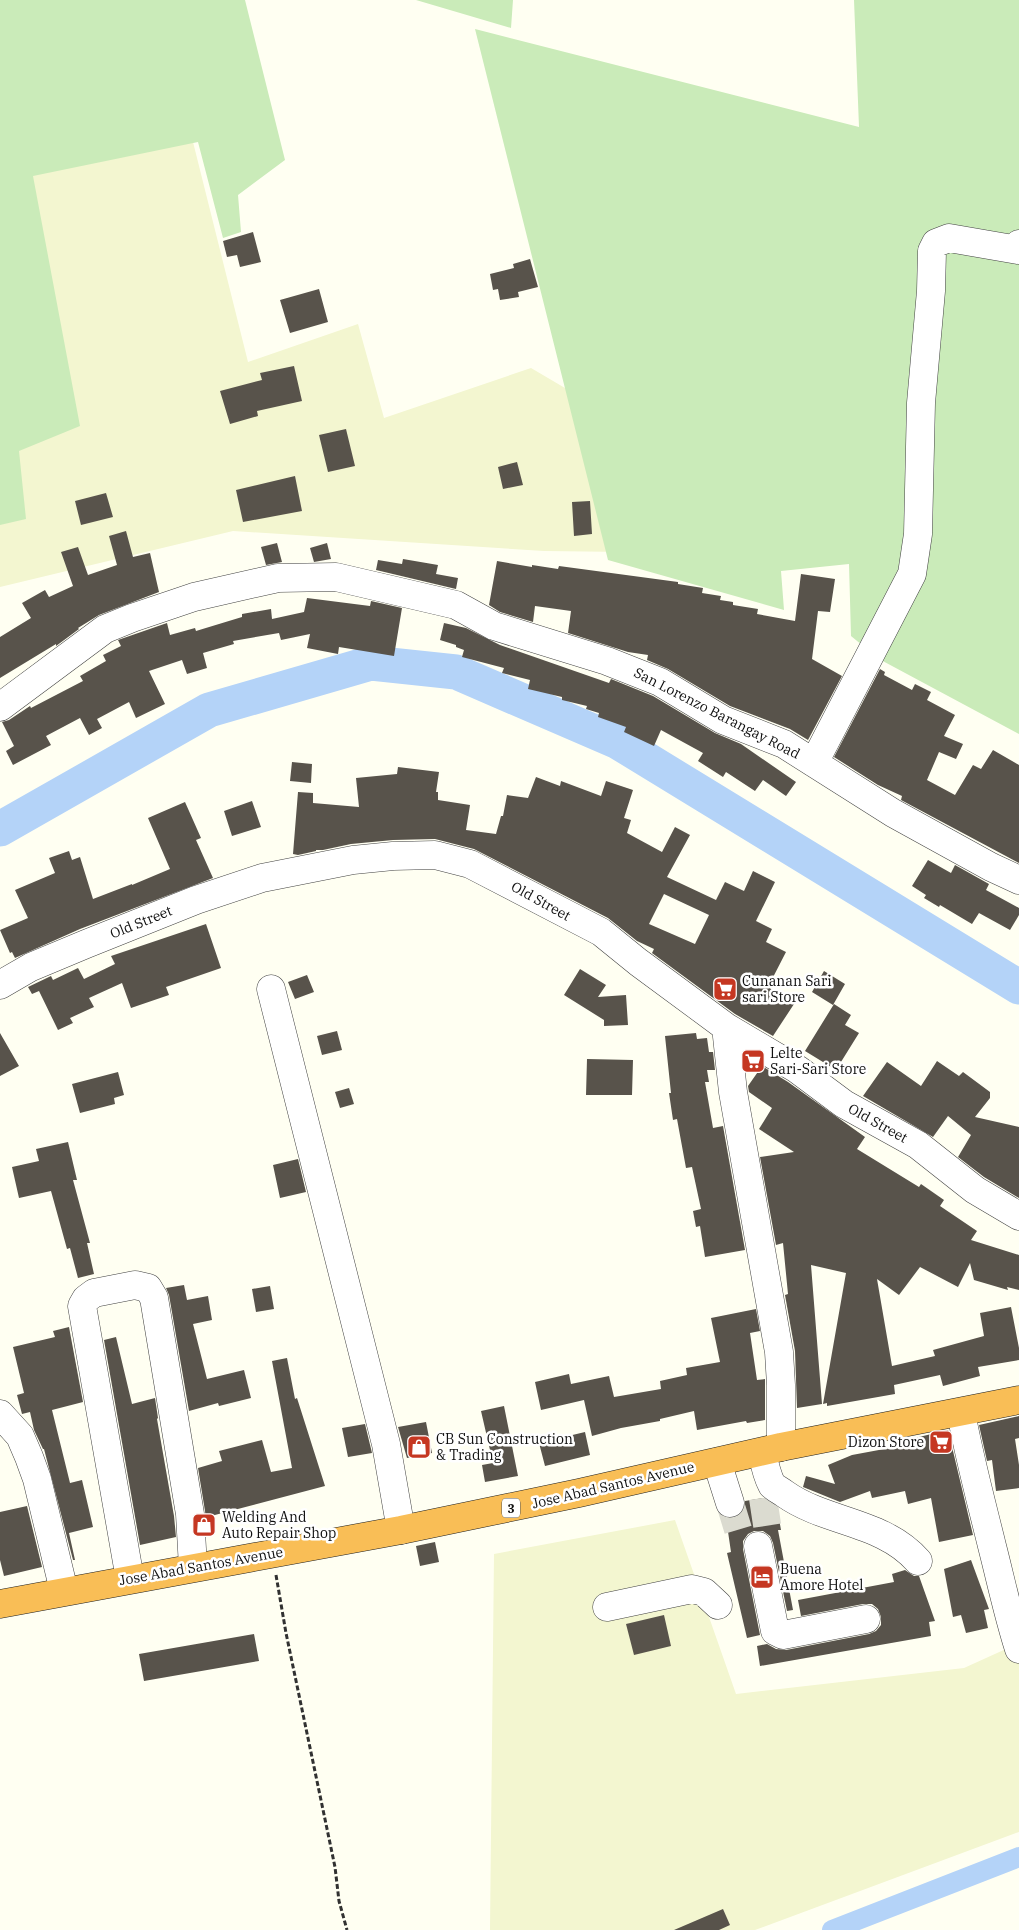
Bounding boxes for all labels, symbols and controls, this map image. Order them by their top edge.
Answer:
street label: San Lorenzo Barangay Road [631,663,804,763]
street label: Old Street [508,877,574,925]
street label: Old Street [107,901,175,943]
place label: Cunanan Sari sari Store [742,972,832,1006]
supermarket icon: Cunanan Sari sari Store [712,976,738,1002]
place label: Lelte Sari-Sari Store [770,1044,866,1078]
supermarket icon: Lelte Sari-Sari Store [740,1048,766,1074]
street label: Old Street [845,1099,911,1147]
supermarket icon: Dizon Store [928,1429,954,1455]
place label: CB Sun Construction & Trading [436,1430,573,1464]
place label: Dizon Store [848,1433,924,1451]
shop icon: CB Sun Construction & Trading [406,1434,432,1460]
street label: Jose Abad Santos Avenue [530,1458,696,1512]
road number: 3 [502,1499,520,1518]
place label: Welding And Auto Repair Shop [222,1508,336,1542]
shop icon: Welding And Auto Repair Shop [191,1512,217,1538]
street label: Jose Abad Santos Avenue [118,1543,284,1589]
place label: Buena Amore Hotel [780,1560,863,1594]
hotel icon: Buena Amore Hotel [749,1564,775,1590]

